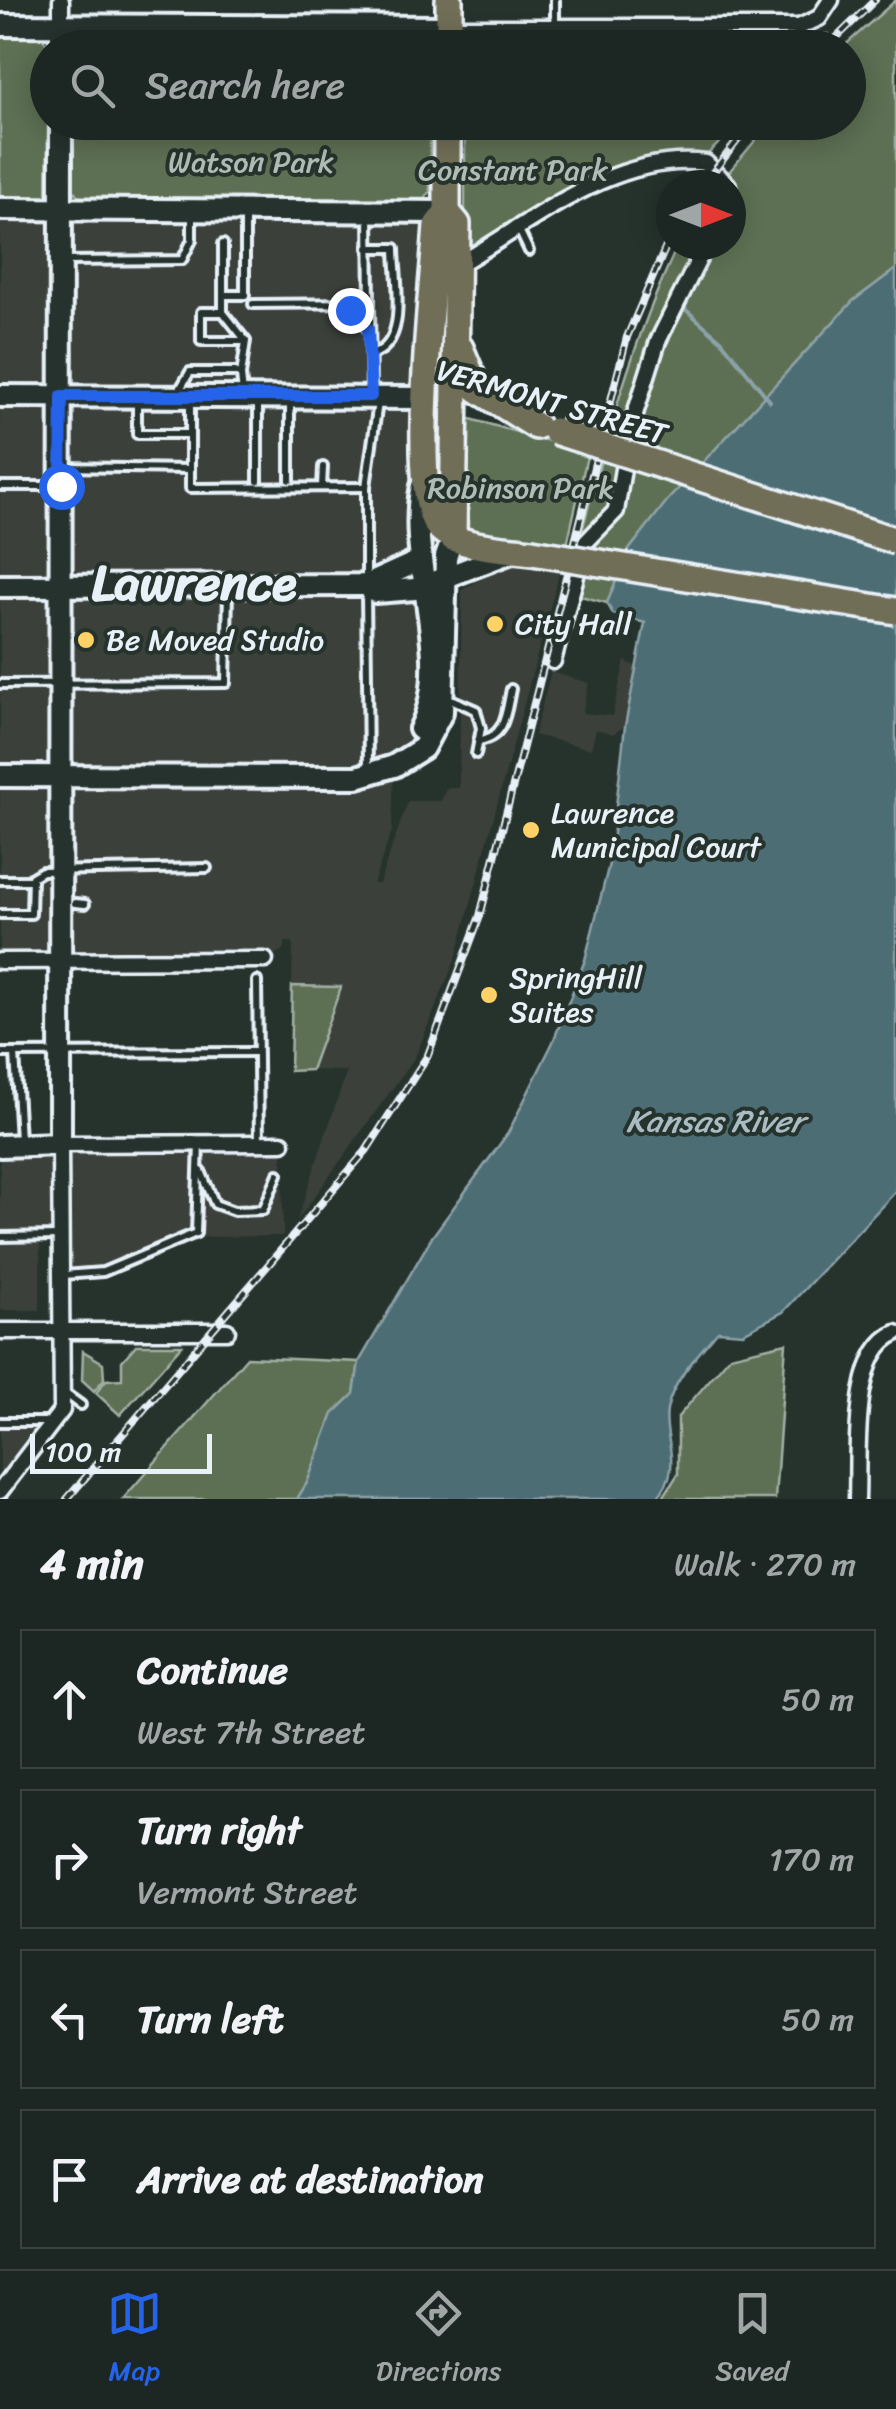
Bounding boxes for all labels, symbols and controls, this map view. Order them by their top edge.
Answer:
search box [30,30,866,140]
text: Search here [145,52,345,119]
icon: search [65,58,120,113]
park label: Watson Park [168,135,334,189]
park label: Constant Park [418,143,609,197]
north arrow [656,170,746,260]
route end [328,288,374,334]
street label: VERMONT STREET [430,343,676,461]
park label: Robinson Park [428,461,615,515]
route start [39,464,85,510]
district label: Lawrence [91,539,297,628]
place label: City Hall [515,597,633,651]
place label: Be Moved Studio [106,613,324,667]
marker: City Hall [484,613,506,635]
marker: Be Moved Studio [75,629,97,651]
place label: Lawrence Municipal Court [551,786,763,874]
marker: Lawrence Municipal Court [520,819,542,841]
place label: SpringHill Suites [509,951,643,1039]
marker: SpringHill Suites [478,984,500,1006]
water label: Kansas River [626,1093,810,1150]
text: 100 m [45,1427,121,1476]
scale bar [30,1429,212,1474]
text: 4 min [40,1527,144,1601]
text: Walk · 270 m [674,1536,856,1593]
text: Continue [137,1637,288,1704]
text: 50 m [781,1671,854,1728]
icon: ahead [42,1672,97,1727]
text: West 7th Street [137,1704,365,1761]
text: Turn right [137,1797,302,1864]
text: 170 m [769,1831,854,1888]
icon: right [42,1832,97,1887]
text: Vermont Street [137,1864,358,1921]
text: Turn left [137,1986,283,2053]
text: 50 m [781,1991,854,2048]
icon: left [42,1992,97,2047]
text: Arrive at destination [137,2146,484,2213]
icon: arrive [42,2152,97,2207]
tab: Map [107,2286,162,2395]
tab: Directions [376,2286,501,2395]
tab: Saved [715,2286,789,2395]

